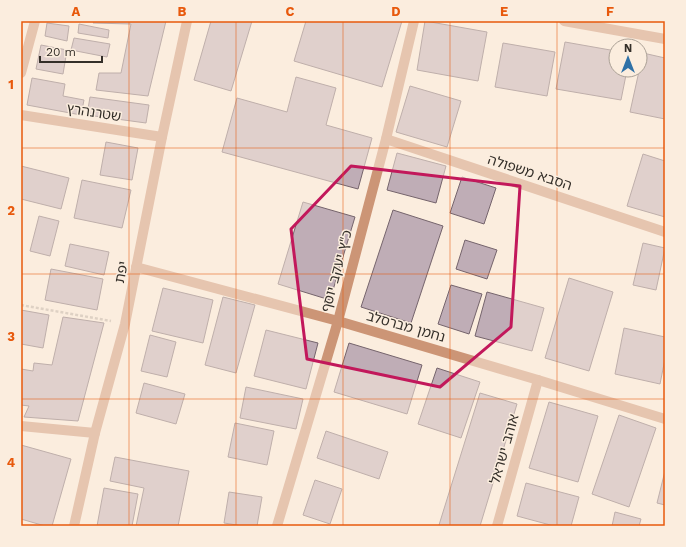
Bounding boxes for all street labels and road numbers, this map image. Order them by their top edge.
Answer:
street label: שטרנהרץ [66,100,122,124]
street label: הסבא משפולה [486,151,574,193]
street label: כ"ץ יעקב יוסף [317,228,355,314]
street label: יפת [111,260,131,284]
street label: נחמן מברסלב [365,307,447,345]
street label: אוהב ישראל [486,412,522,486]

